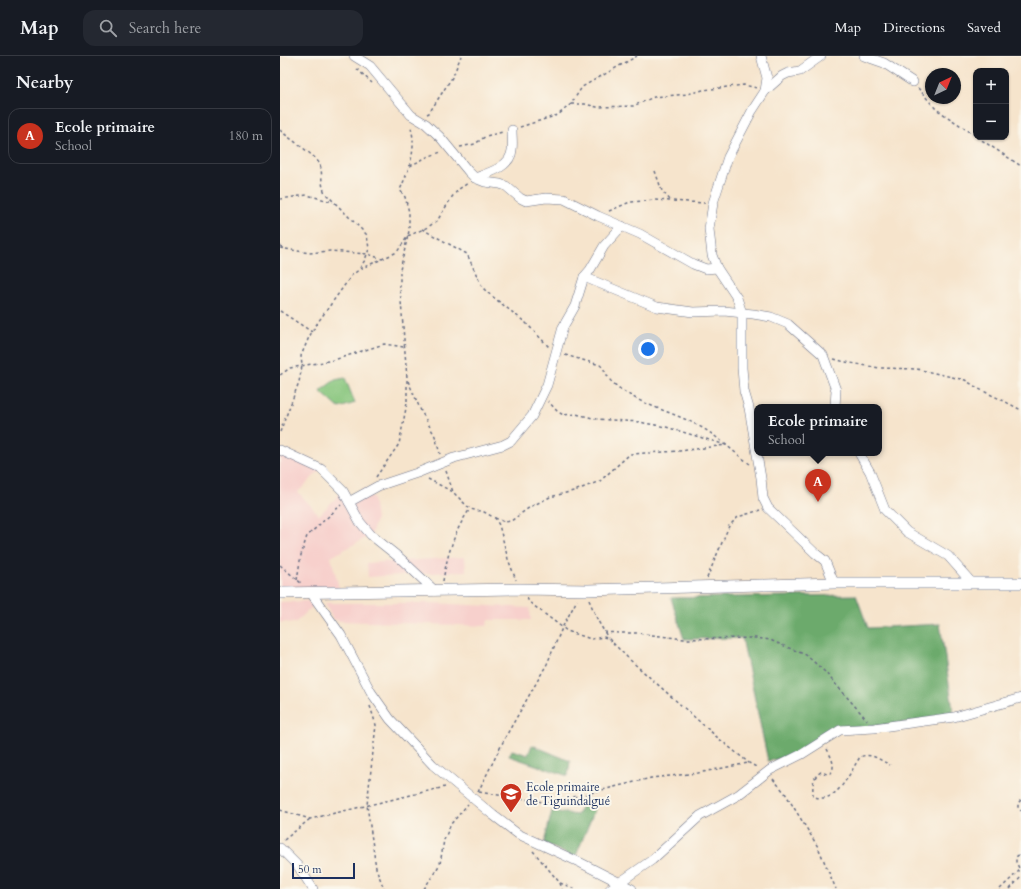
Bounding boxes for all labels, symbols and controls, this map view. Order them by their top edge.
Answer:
search box [83,10,363,46]
text: Map [20,15,59,41]
icon: search [97,17,119,39]
text: Search here [129,18,201,38]
text: Map [835,18,861,37]
text: Directions [883,18,945,37]
text: Saved [967,18,1001,37]
north arrow [925,68,961,104]
map controls [973,68,1009,140]
button: + [973,68,1009,104]
text: Nearby [16,71,73,94]
button: − [973,104,1009,140]
text: Ecole primaire [55,117,155,137]
text: A [25,127,35,145]
text: 180 m [229,127,263,145]
text: School [55,137,92,155]
your location [638,339,658,359]
popup [754,404,882,456]
text: Ecole primaire [768,411,868,431]
text: School [768,431,805,449]
pin: A [805,469,831,502]
place label: Ecole primaire de Tiguindalgué [526,779,610,809]
school or university icon: Ecole primaire de Tiguindalgué [498,781,524,814]
scale bar [292,861,355,880]
text: 50 m [298,862,322,877]

